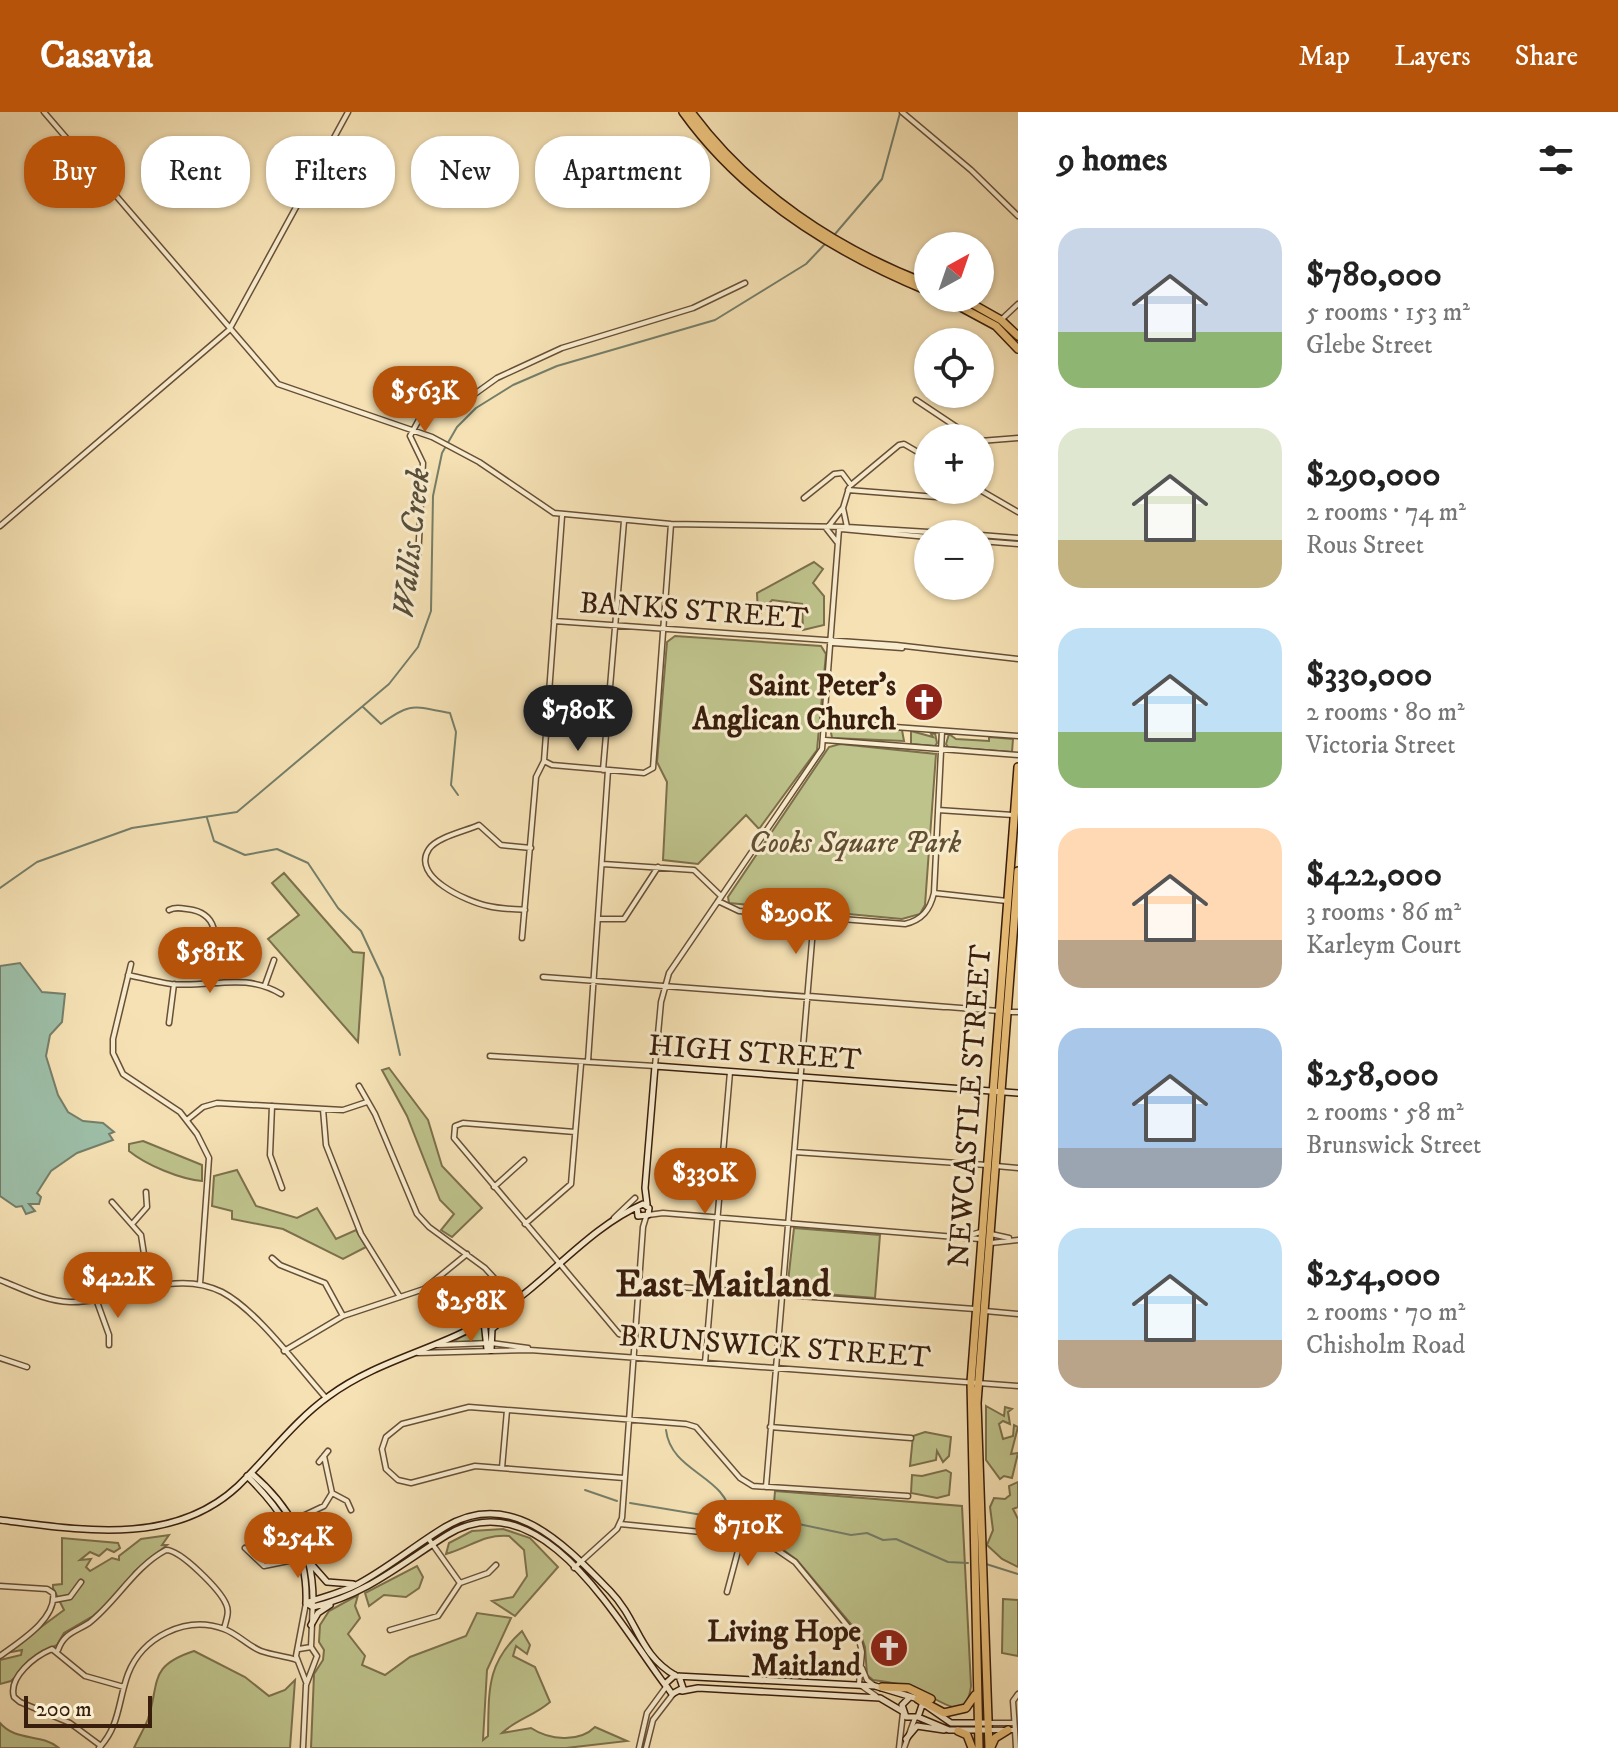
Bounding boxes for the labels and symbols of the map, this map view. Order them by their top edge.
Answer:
north arrow [914,232,994,312]
pin: $563K [369,366,481,434]
water label: Wallis Creek [384,465,440,620]
street label: BANKS STREET [578,585,810,638]
place label: Saint Peter's Anglican Church [691,668,896,739]
church icon: Saint Peter's Anglican Church [903,681,945,723]
pin: $780K [522,685,634,753]
park label: Cooks Square Park [749,825,962,862]
pin: $290K [740,888,852,956]
pin: $581K [154,927,266,995]
street label: NEWCASTLE STREET [941,943,1000,1269]
street label: HIGH STREET [647,1028,863,1079]
pin: $330K [649,1148,761,1216]
pin: $422K [62,1252,174,1320]
district label: East Maitland [615,1261,832,1309]
pin: $258K [415,1276,527,1344]
street label: BRUNSWICK STREET [618,1318,932,1377]
pin: $710K [692,1500,804,1568]
pin: $254K [242,1512,354,1580]
place label: Living Hope Maitland [707,1614,862,1685]
church icon: Living Hope Maitland [868,1627,910,1669]
scale bar [24,1692,152,1728]

